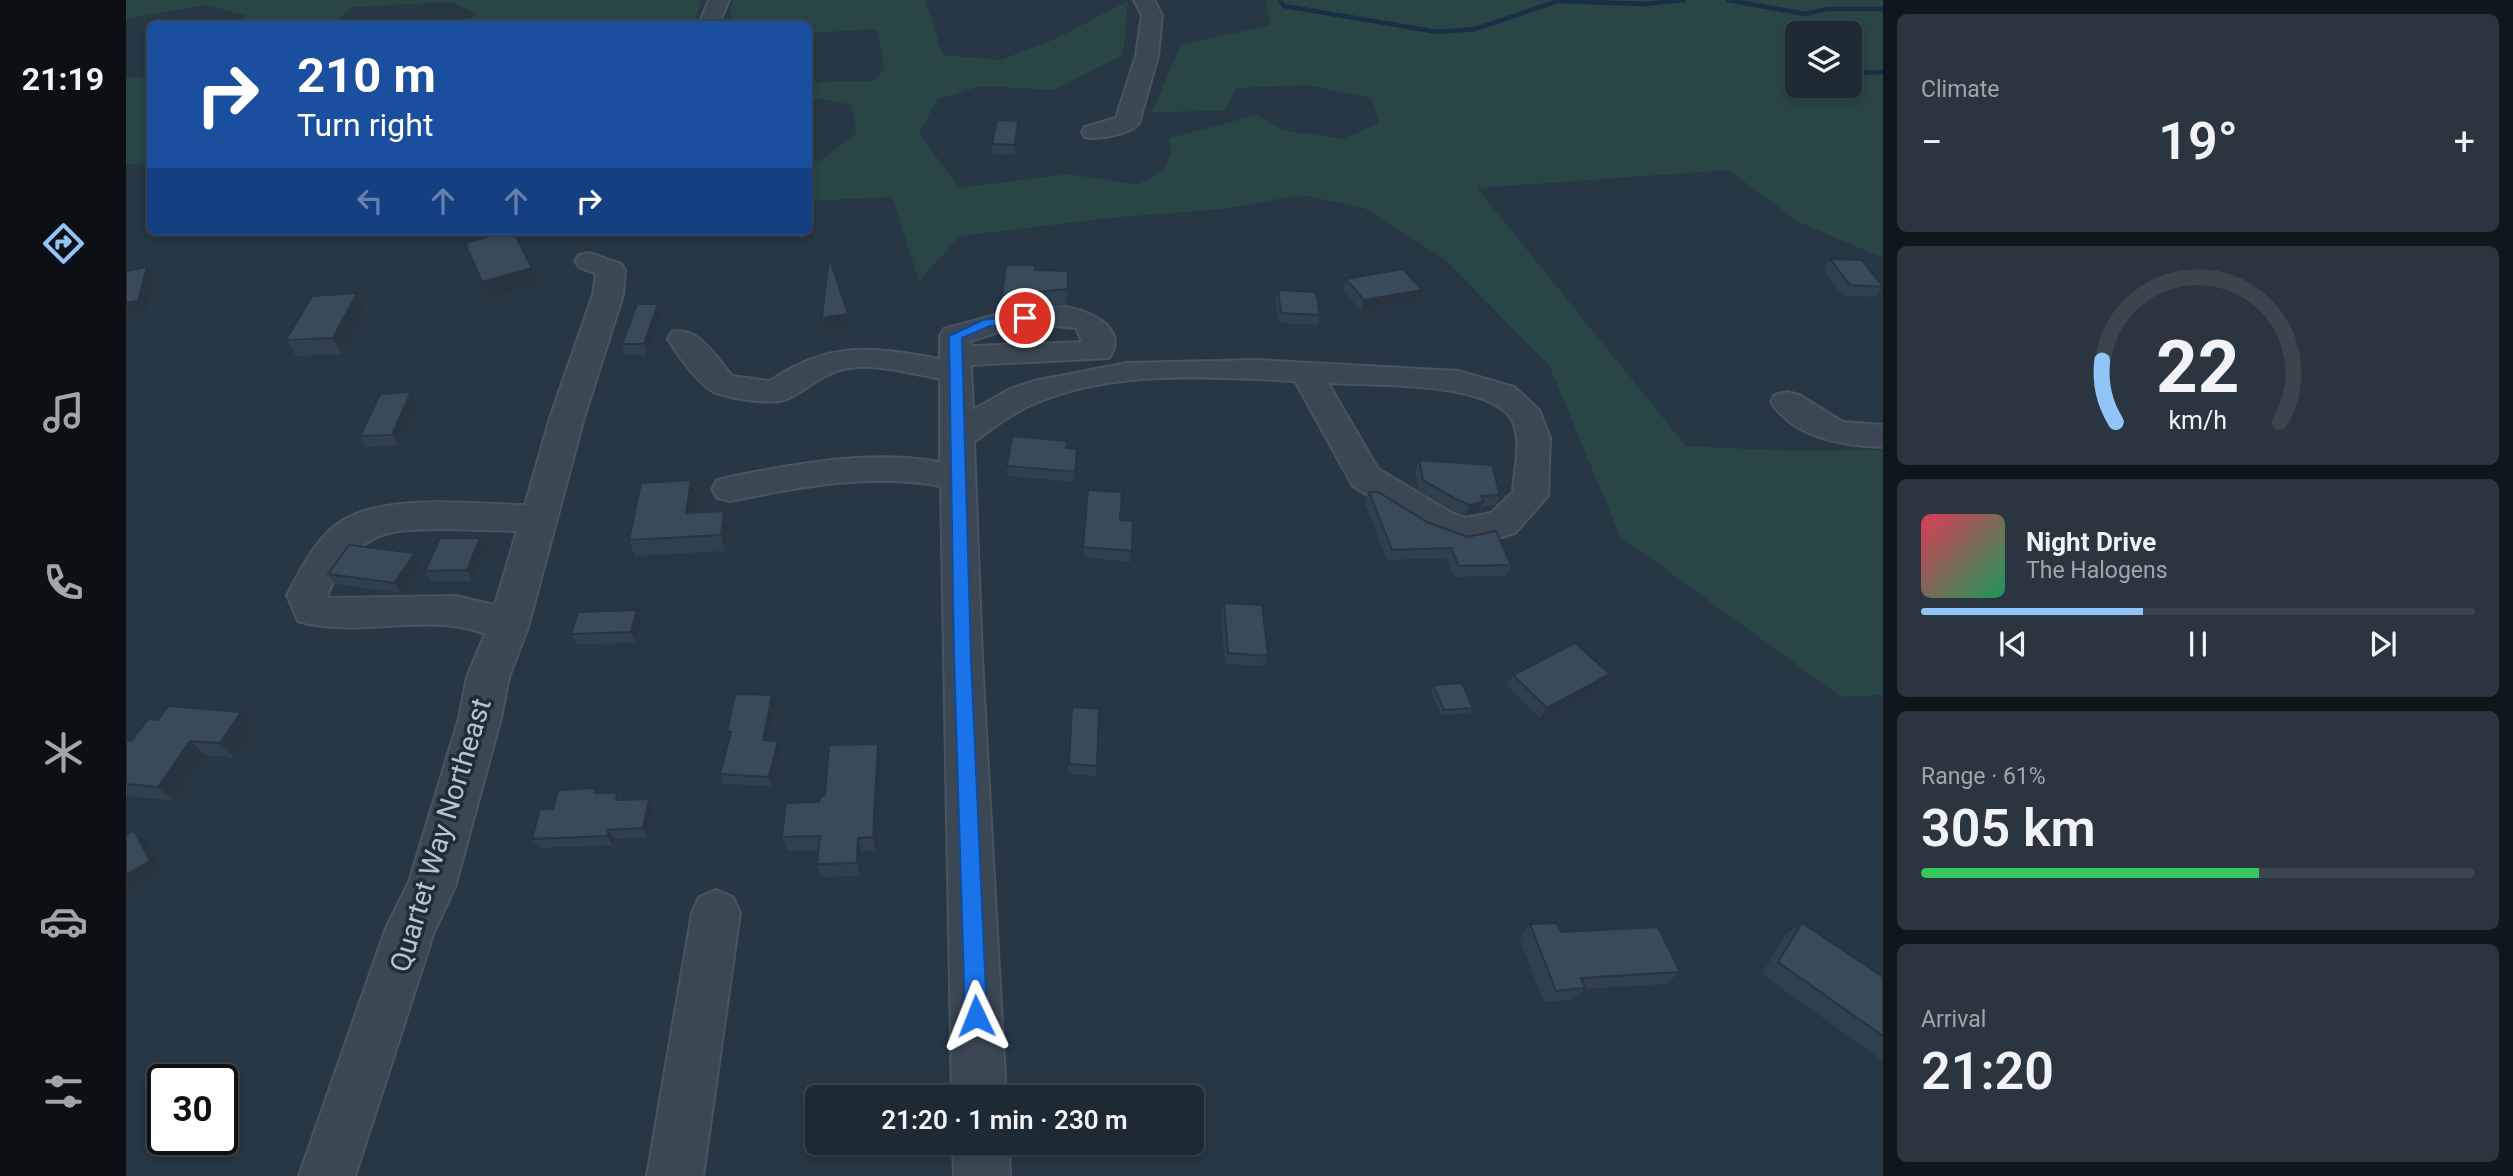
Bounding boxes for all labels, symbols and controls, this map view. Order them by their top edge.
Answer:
map controls [1785,21,1862,98]
button: layers [1785,21,1862,98]
text: 210 m [297,47,436,104]
icon: right [182,49,273,140]
text: 21:19 [22,60,104,98]
text: Climate [1921,76,2000,103]
text: Turn right [297,106,433,144]
text: 19° [2158,111,2238,172]
text: − [1921,120,1943,164]
text: + [2453,120,2475,164]
icon: left [351,182,389,220]
icon: ahead [424,182,462,220]
icon: ahead [497,182,535,220]
icon: right [570,182,608,220]
icon: directions [39,219,88,268]
pin [995,288,1055,348]
icon: arrive [1006,299,1044,337]
text: 22 [2156,324,2240,410]
icon: music [39,388,88,437]
text: km/h [2169,405,2227,434]
text: Night Drive [2026,527,2156,557]
text: The Halogens [2026,557,2168,584]
icon: phone [39,558,88,607]
icon: previous [1994,625,2032,663]
icon: pause [2179,625,2217,663]
icon: next [2364,625,2402,663]
street label: Quartet Way Northeast [383,694,498,976]
icon: climate [39,728,88,777]
text: Range · 61% [1921,763,2046,790]
text: 305 km [1921,798,2096,859]
icon: car [39,897,88,946]
position arrow [939,979,1013,1053]
text: Arrival [1921,1006,1986,1033]
text: 21:20 [1921,1041,2054,1102]
speed limit sign: 30 [147,1064,238,1155]
icon: filters [39,1067,88,1116]
text: 21:20 · 1 min · 230 m [881,1105,1128,1135]

